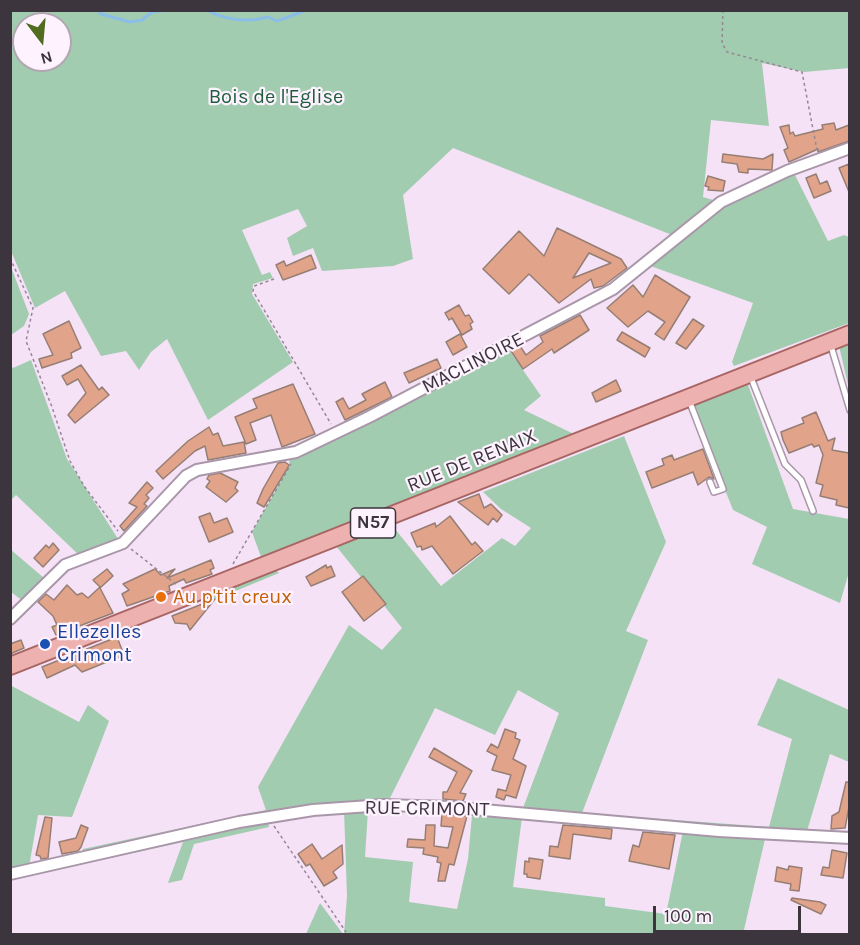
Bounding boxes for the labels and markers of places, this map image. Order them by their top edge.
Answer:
place label: Au p'tit creux [173,585,292,609]
marker: Au p'tit creux [154,590,168,604]
place label: Ellezelles Crimont [57,620,141,667]
marker: Ellezelles Crimont [38,637,52,651]

